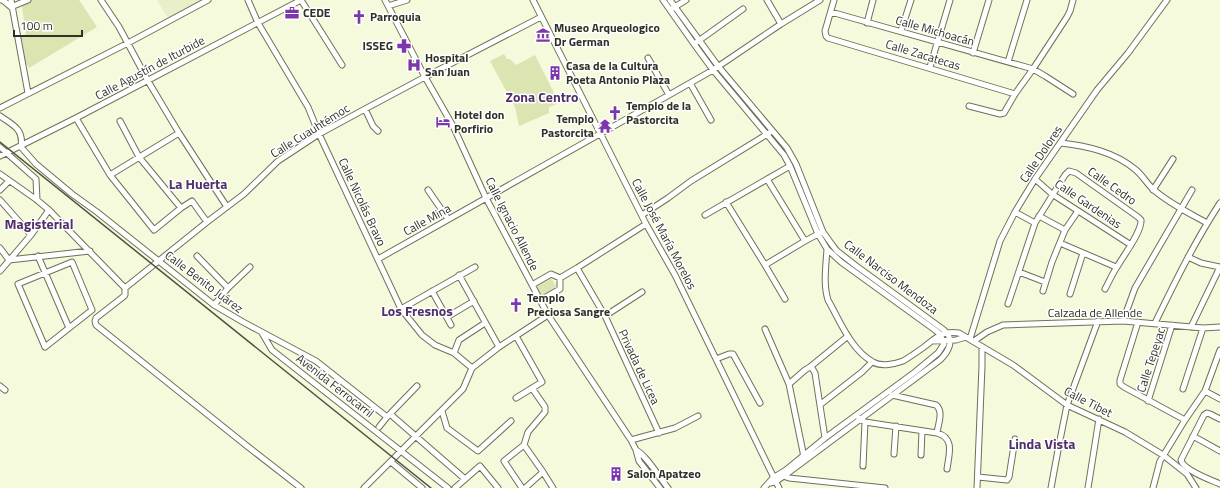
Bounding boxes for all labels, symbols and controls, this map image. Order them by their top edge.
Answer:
place label: CEDE [303,3,331,22]
office icon: CEDE [284,5,300,21]
place label: Parroquia [370,7,421,26]
church icon: Parroquia [351,9,367,25]
street label: Calle Michoacán [893,10,977,51]
scale bar [14,12,82,38]
text: 100 m [20,16,53,35]
place label: Museo Arqueologico Dr German [554,18,660,51]
museum icon: Museo Arqueologico Dr German [535,27,551,43]
street label: Calle Agustín de Iturbide [91,31,208,105]
street label: Calle Zacatecas [883,34,963,75]
place label: ISSEG [363,36,393,55]
pharmacy icon: ISSEG [396,38,412,54]
place label: Hospital San Juan [425,48,470,81]
place label: Casa de la Cultura Poeta Antonio Plaza [566,56,670,89]
hospital icon: Hospital San Juan [406,57,422,73]
building icon: Casa de la Cultura Poeta Antonio Plaza [547,65,563,81]
district label: Zona Centro [506,86,578,107]
place label: Templo de la Pastorcita [626,96,691,129]
street label: Calle Cuauhtémoc [266,99,353,163]
place label: Hotel don Porfirio [454,105,504,138]
church icon: Templo de la Pastorcita [607,105,623,121]
place label: Templo Pastorcita [541,109,594,142]
hotel icon: Hotel don Porfirio [435,114,451,130]
temple icon: Templo Pastorcita [597,118,613,134]
street label: Calle Dolores [1014,121,1067,186]
street label: Calle Nicolás Bravo [334,154,391,249]
street label: Calle Cedro [1084,162,1141,209]
district label: La Huerta [169,173,227,194]
street label: Calle Ignacio Allende [481,174,544,274]
street label: Calle Gardenias [1051,174,1126,233]
street label: Calle José María Morelos [627,175,702,293]
street label: Calle Mina [399,199,454,240]
district label: Magisterial [5,213,73,234]
street label: Calle Narciso Mendoza [840,235,943,318]
street label: Calle Benito Juárez [161,246,248,317]
place label: Templo Preciosa Sangre [527,288,610,321]
church icon: Templo Preciosa Sangre [508,297,524,313]
district label: Los Fresnos [381,300,453,321]
street label: Calzada de Allende [1048,303,1142,322]
street label: Calle Tepeyac [1131,325,1170,395]
street label: Privada de Licea [614,326,665,408]
street label: Avenida Ferrocarril [292,349,378,422]
street label: Calle Tibet [1061,381,1117,422]
district label: Linda Vista [1009,433,1075,454]
place label: Salon Apatzeo [627,464,701,483]
building icon: Salon Apatzeo [608,466,624,482]

